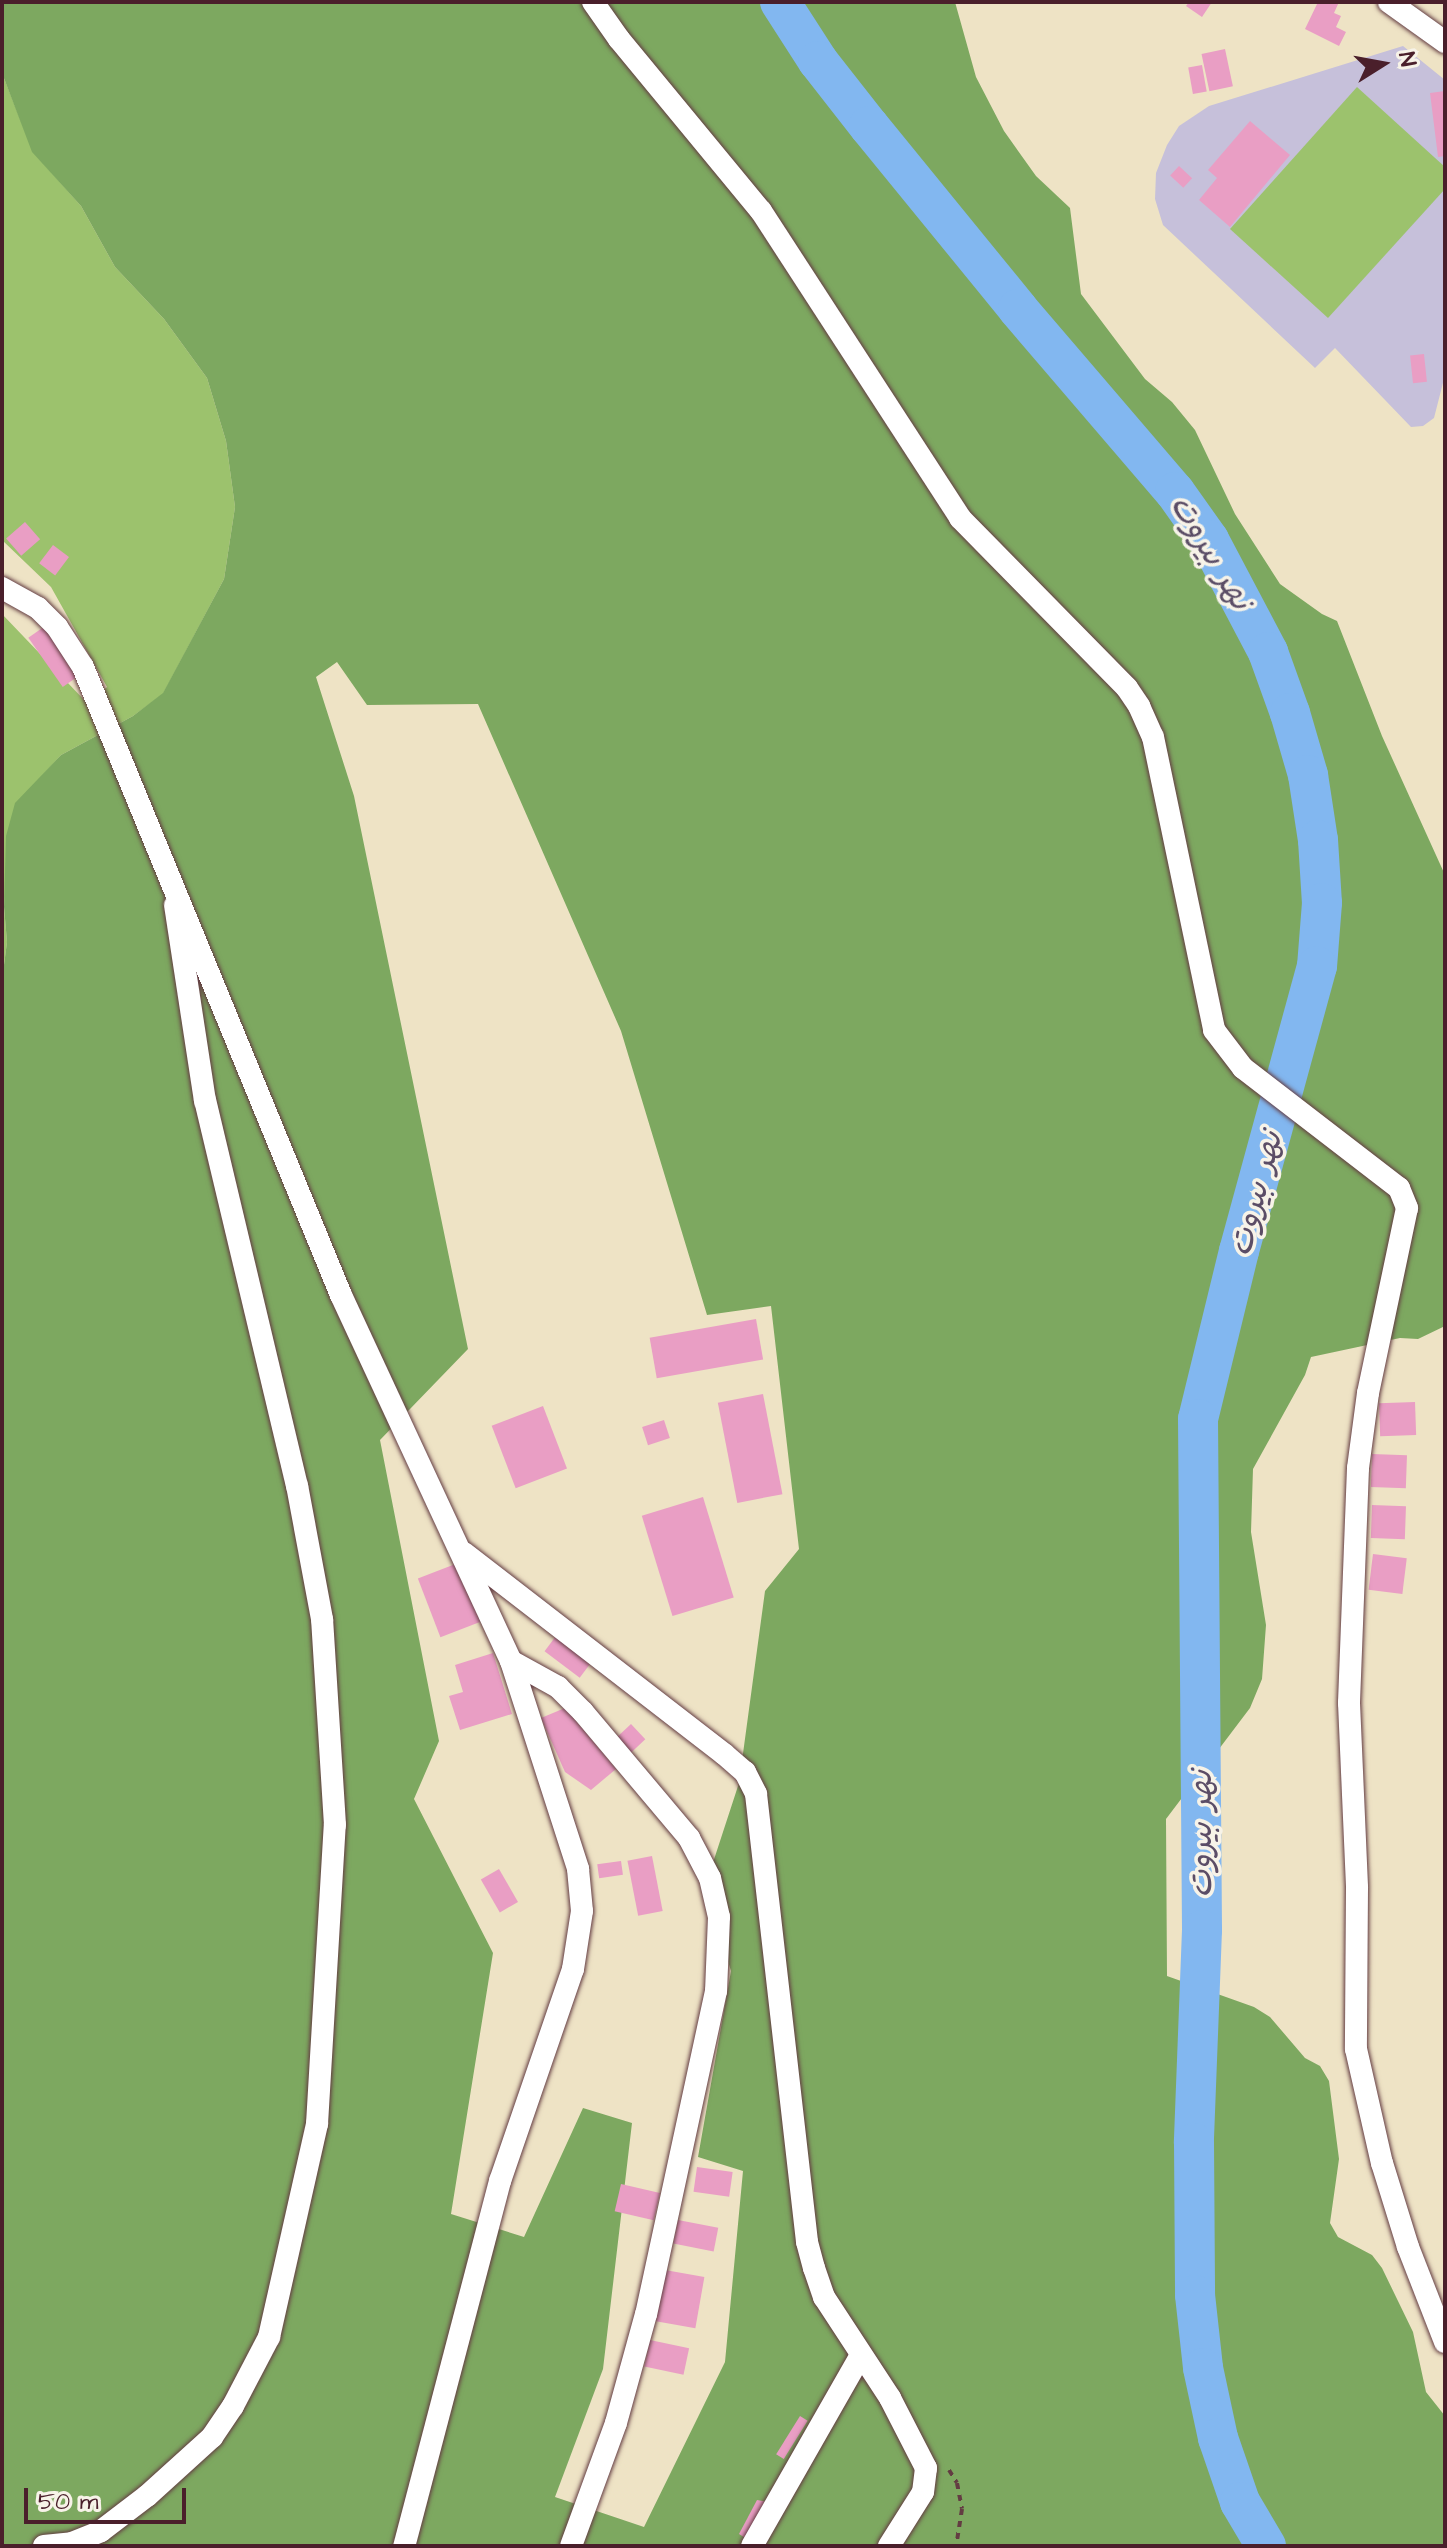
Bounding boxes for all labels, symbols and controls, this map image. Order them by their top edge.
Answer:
north arrow [1343,24,1423,104]
text: N [1391,50,1424,69]
water label: نهر بيروت [1161,489,1259,617]
water label: نهر بيروت [1222,1127,1292,1261]
water label: نهر بيروت [1183,1770,1221,1898]
scale bar [28,2472,190,2522]
text: 50 m [38,2485,98,2519]

